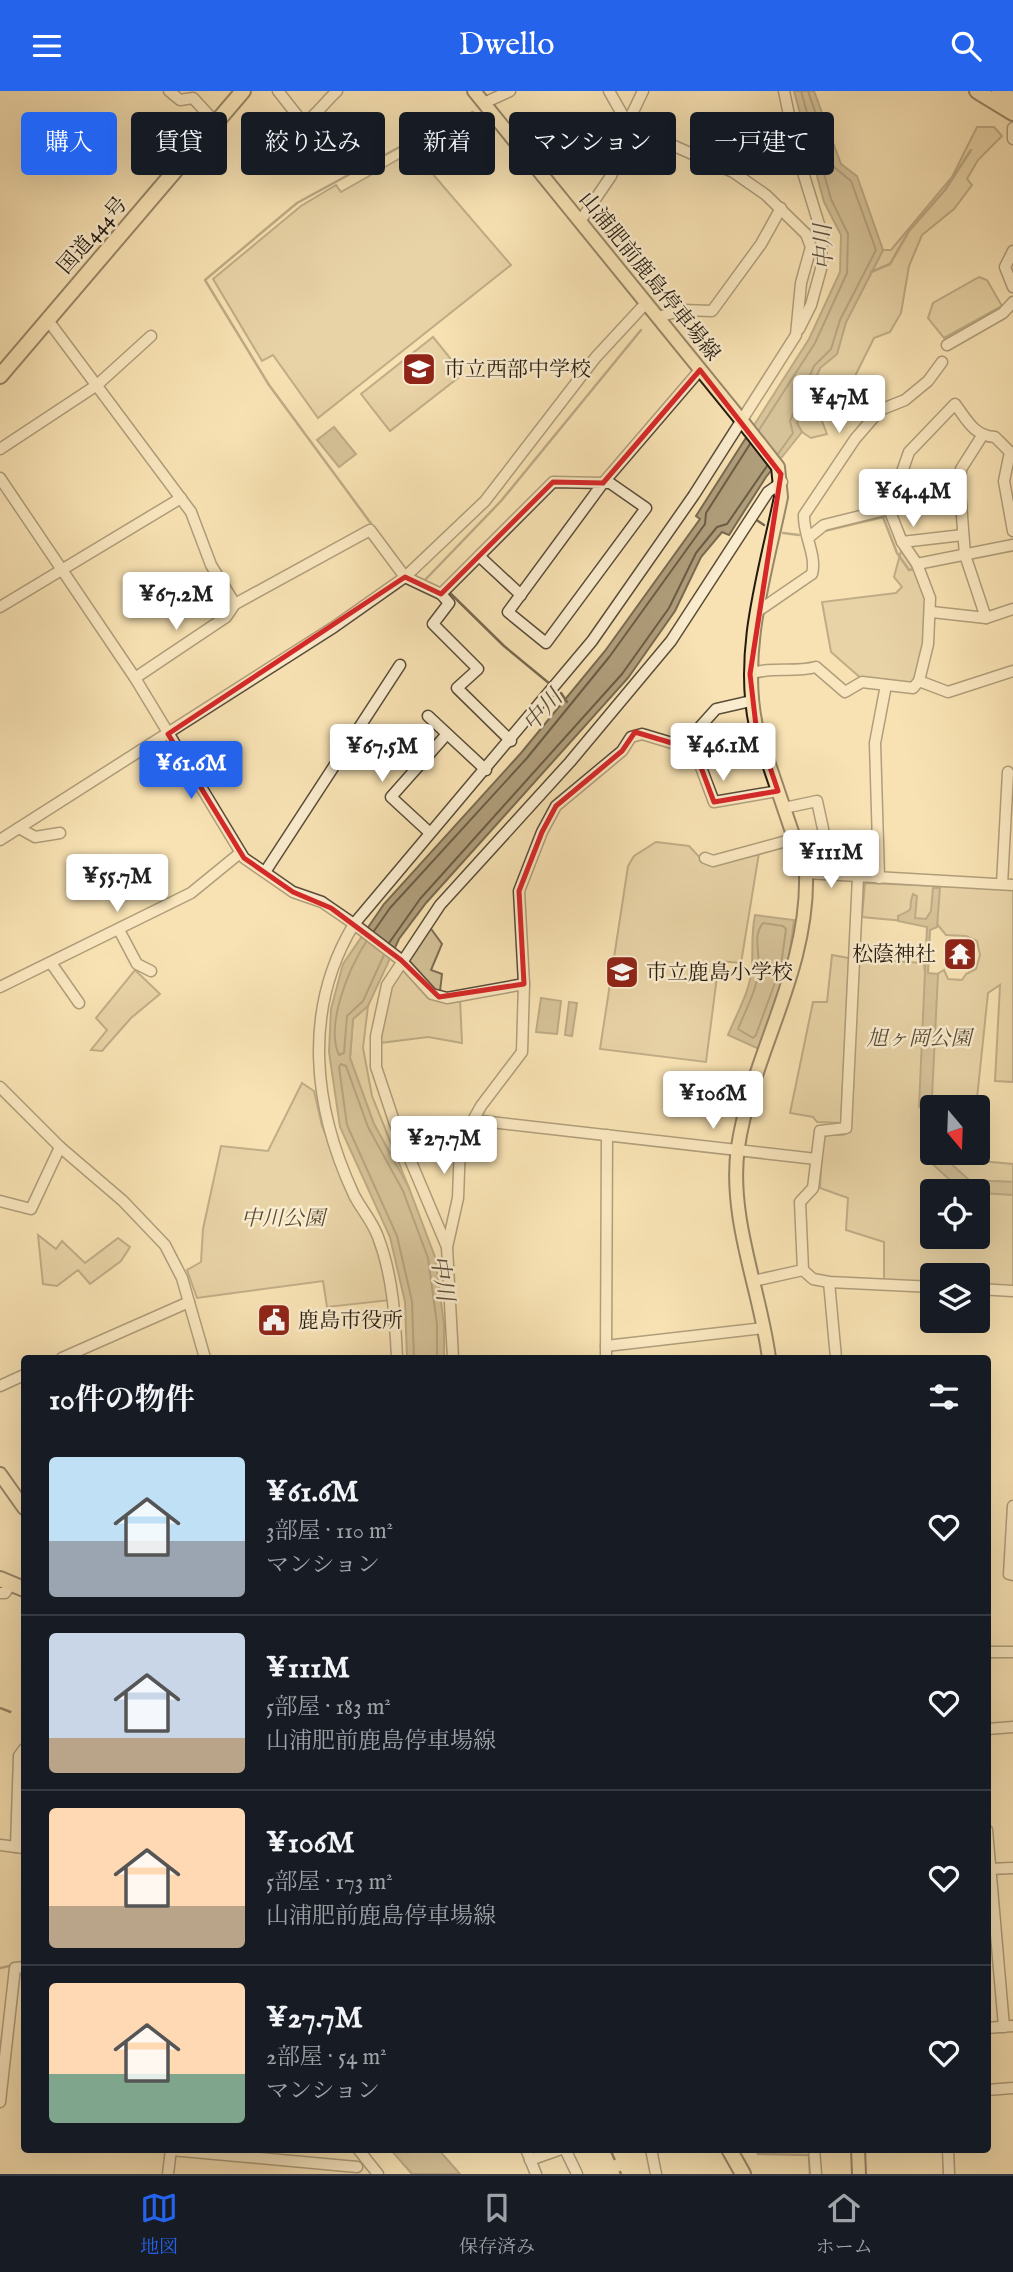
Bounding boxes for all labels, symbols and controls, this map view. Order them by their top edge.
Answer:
text: Dwello [459,25,554,66]
icon: menu [28,27,66,65]
icon: search [947,27,985,65]
chip: 購入 [21,112,117,175]
chip: 賃貸 [131,112,227,175]
chip: 絞り込み [241,112,385,175]
chip: 新着 [399,112,495,175]
chip: マンション [509,112,676,175]
chip: 一戸建て [690,112,834,175]
street label: 山浦肥前鹿島停車場線 [572,187,725,367]
street label: 国道444号 [52,192,134,280]
water label: 中川 [809,220,840,270]
school or university icon: 市立西部中学校 [400,350,438,388]
place label: 市立西部中学校 [444,357,591,384]
pin: ¥47M [798,375,880,435]
text: ¥47M [809,383,869,412]
pin: ¥64.4M [856,469,970,529]
text: ¥64.4M [875,477,951,506]
pin: ¥67.2M [119,573,233,632]
text: ¥67.2M [139,580,213,609]
water label: 中川 [517,682,571,738]
pin: ¥46.1M [666,723,780,783]
pin: ¥67.5M [325,725,439,784]
text: ¥46.1M [687,731,759,760]
text: ¥67.5M [346,732,418,761]
pin: ¥61.6M [134,741,248,801]
text: ¥61.6M [155,749,227,778]
pin: ¥111M [782,831,880,890]
text: ¥111M [799,838,863,867]
pin: ¥55.7M [60,855,174,914]
text: ¥55.7M [82,862,152,891]
temple icon: 松蔭神社 [941,935,979,973]
place label: 松蔭神社 [852,942,936,969]
school or university icon: 市立鹿島小学校 [603,953,641,991]
place label: 市立鹿島小学校 [646,960,793,987]
park label: 旭ヶ岡公園 [867,1026,974,1053]
pin: ¥106M [664,1072,762,1131]
text: ¥106M [679,1079,747,1108]
north arrow [920,1095,990,1165]
map controls [920,1095,990,1333]
pin: ¥27.7M [387,1117,501,1176]
text: ¥27.7M [407,1124,481,1153]
button: locate [920,1179,990,1249]
park label: 中川公園 [241,1206,328,1233]
water label: 中川 [424,1253,460,1306]
button: layers [920,1263,990,1333]
public building icon: 鹿島市役所 [255,1301,293,1339]
place label: 鹿島市役所 [298,1308,403,1335]
icon: filters [925,1378,963,1416]
text: 10件の物件 [49,1382,195,1420]
text: ¥61.6M [266,1474,359,1512]
icon: home [105,1485,189,1569]
icon: heart [925,1508,963,1546]
text: 3部屋 · 110 m² [266,1517,393,1546]
text: マンション [266,1551,380,1580]
text: ¥111M [266,1650,350,1688]
icon: home [105,1661,189,1745]
icon: heart [925,1684,963,1722]
text: 5部屋 · 183 m² [266,1693,391,1722]
text: 山浦肥前鹿島停車場線 [266,1727,496,1756]
text: ¥106M [266,1825,355,1863]
icon: home [105,1836,189,1920]
icon: heart [925,1859,963,1897]
text: 5部屋 · 173 m² [266,1868,393,1897]
text: 山浦肥前鹿島停車場線 [266,1902,496,1931]
text: ¥27.7M [266,2000,363,2038]
icon: home [105,2011,189,2095]
icon: heart [925,2034,963,2072]
text: 2部屋 · 54 m² [266,2043,387,2072]
text: マンション [266,2077,380,2106]
tab: 地図 [140,2189,178,2260]
tab: 保存済み [459,2189,535,2260]
tab: ホーム [816,2189,873,2260]

